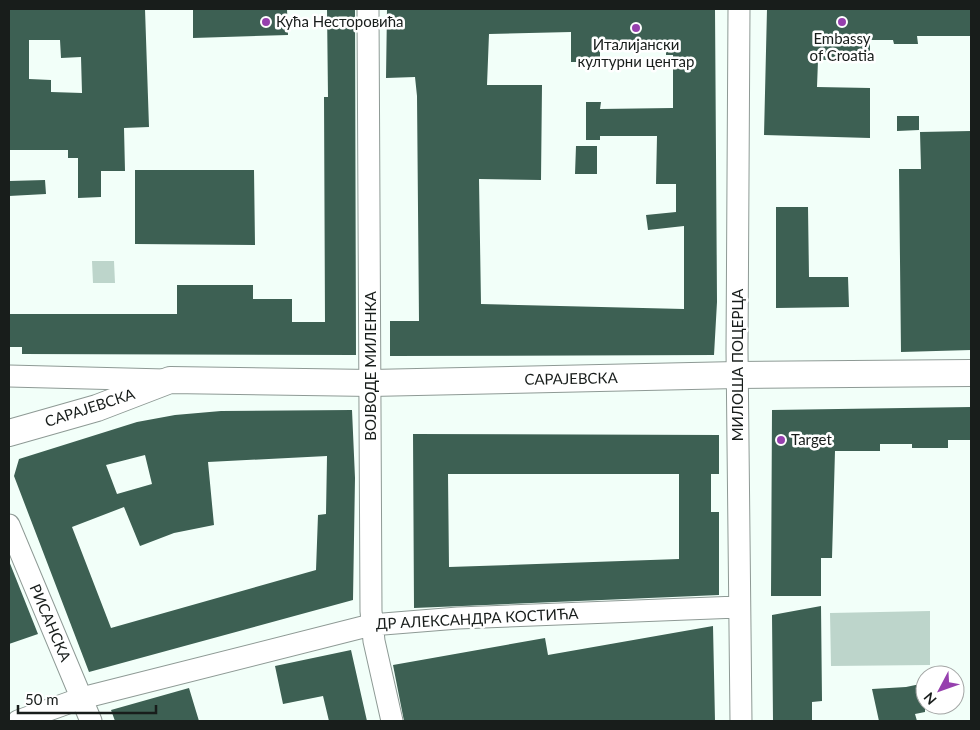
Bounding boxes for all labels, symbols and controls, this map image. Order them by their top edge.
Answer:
place label: Кућа Несторовића [276,12,404,30]
marker: Кућа Несторовића [260,16,272,28]
marker: Embassy of Croatia [836,16,848,28]
marker: Италијански културни центар [630,22,642,34]
place label: Embassy of Croatia [810,29,874,64]
place label: Италијански културни центар [578,35,694,70]
street label: МИЛОША ПОЦЕРЦА [728,288,746,441]
street label: ВОЈВОДЕ МИЛЕНКА [361,290,379,441]
street label: САРАЈЕВСКА [524,368,619,388]
street label: САРАЈЕВСКА [42,384,138,430]
place label: Target [791,430,832,448]
marker: Target [775,434,787,446]
street label: РИСАНСКА [27,581,76,665]
street label: ДР АЛЕКСАНДРА КОСТИЋА [375,604,580,632]
north arrow [915,665,965,715]
scale bar [18,682,155,714]
text: N [920,689,940,709]
text: 50 m [25,690,59,708]

